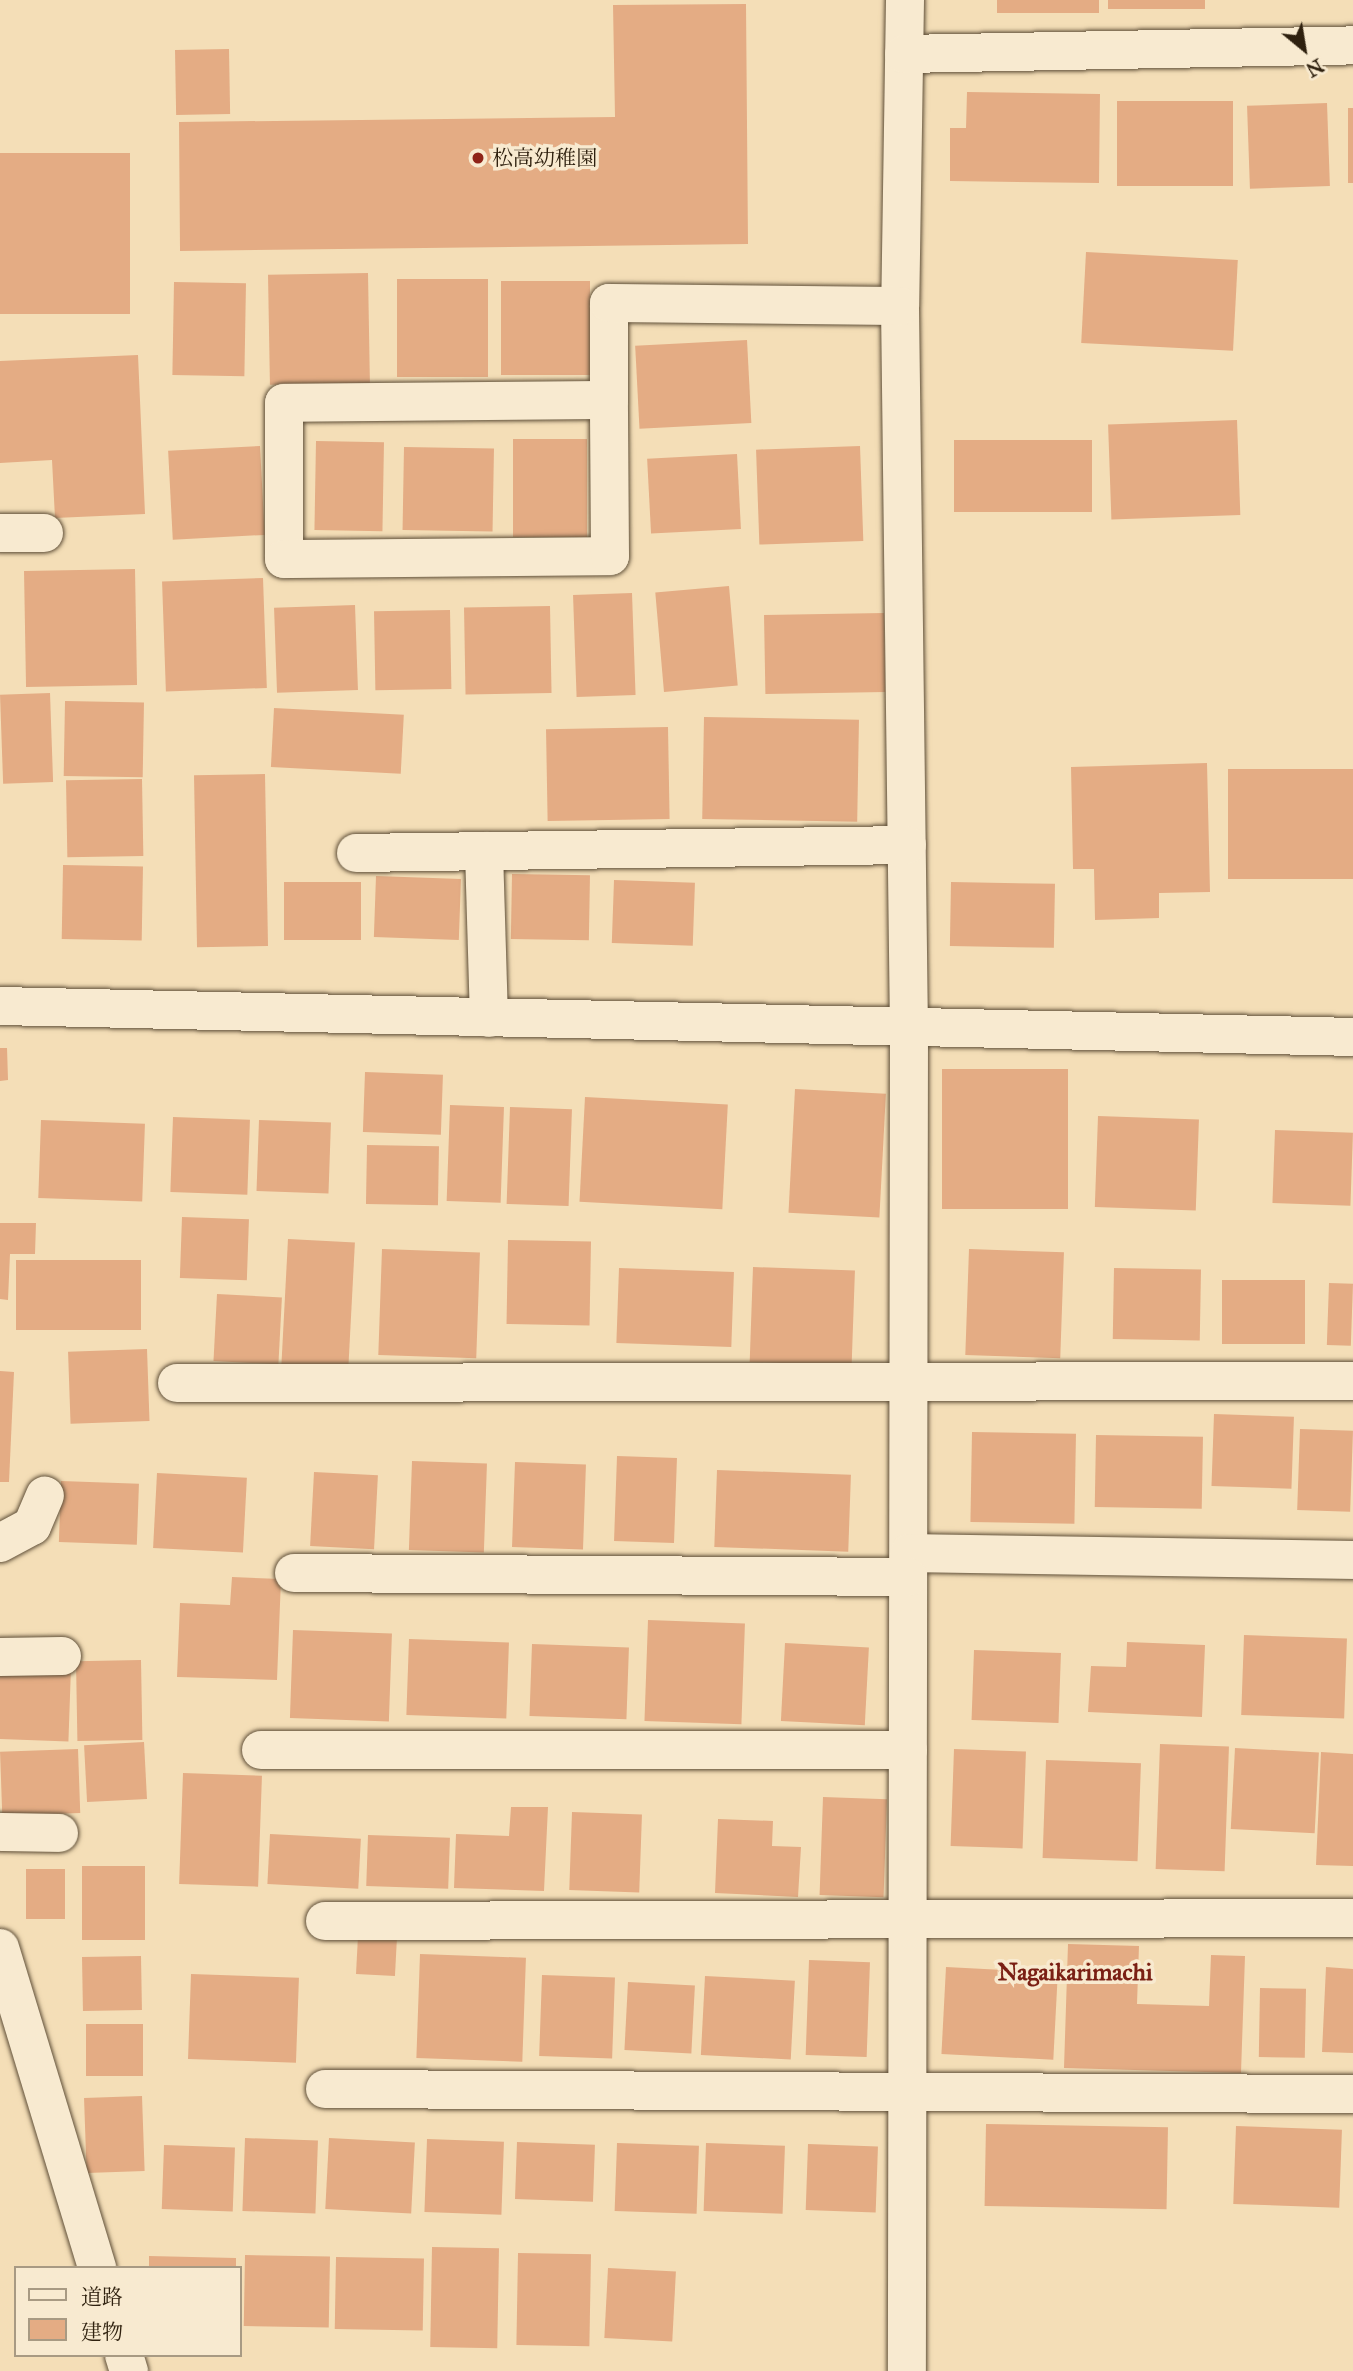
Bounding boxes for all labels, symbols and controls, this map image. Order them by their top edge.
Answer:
north arrow [1269,14,1339,84]
text: N [1302,54,1327,82]
place label: 松高幼稚園 [492,145,597,171]
marker: 松高幼稚園 [470,150,486,166]
district label: Nagaikarimachi [997,1959,1153,1987]
legend [14,2266,242,2357]
text: 道路 [81,2284,123,2310]
text: 建物 [81,2319,123,2345]

